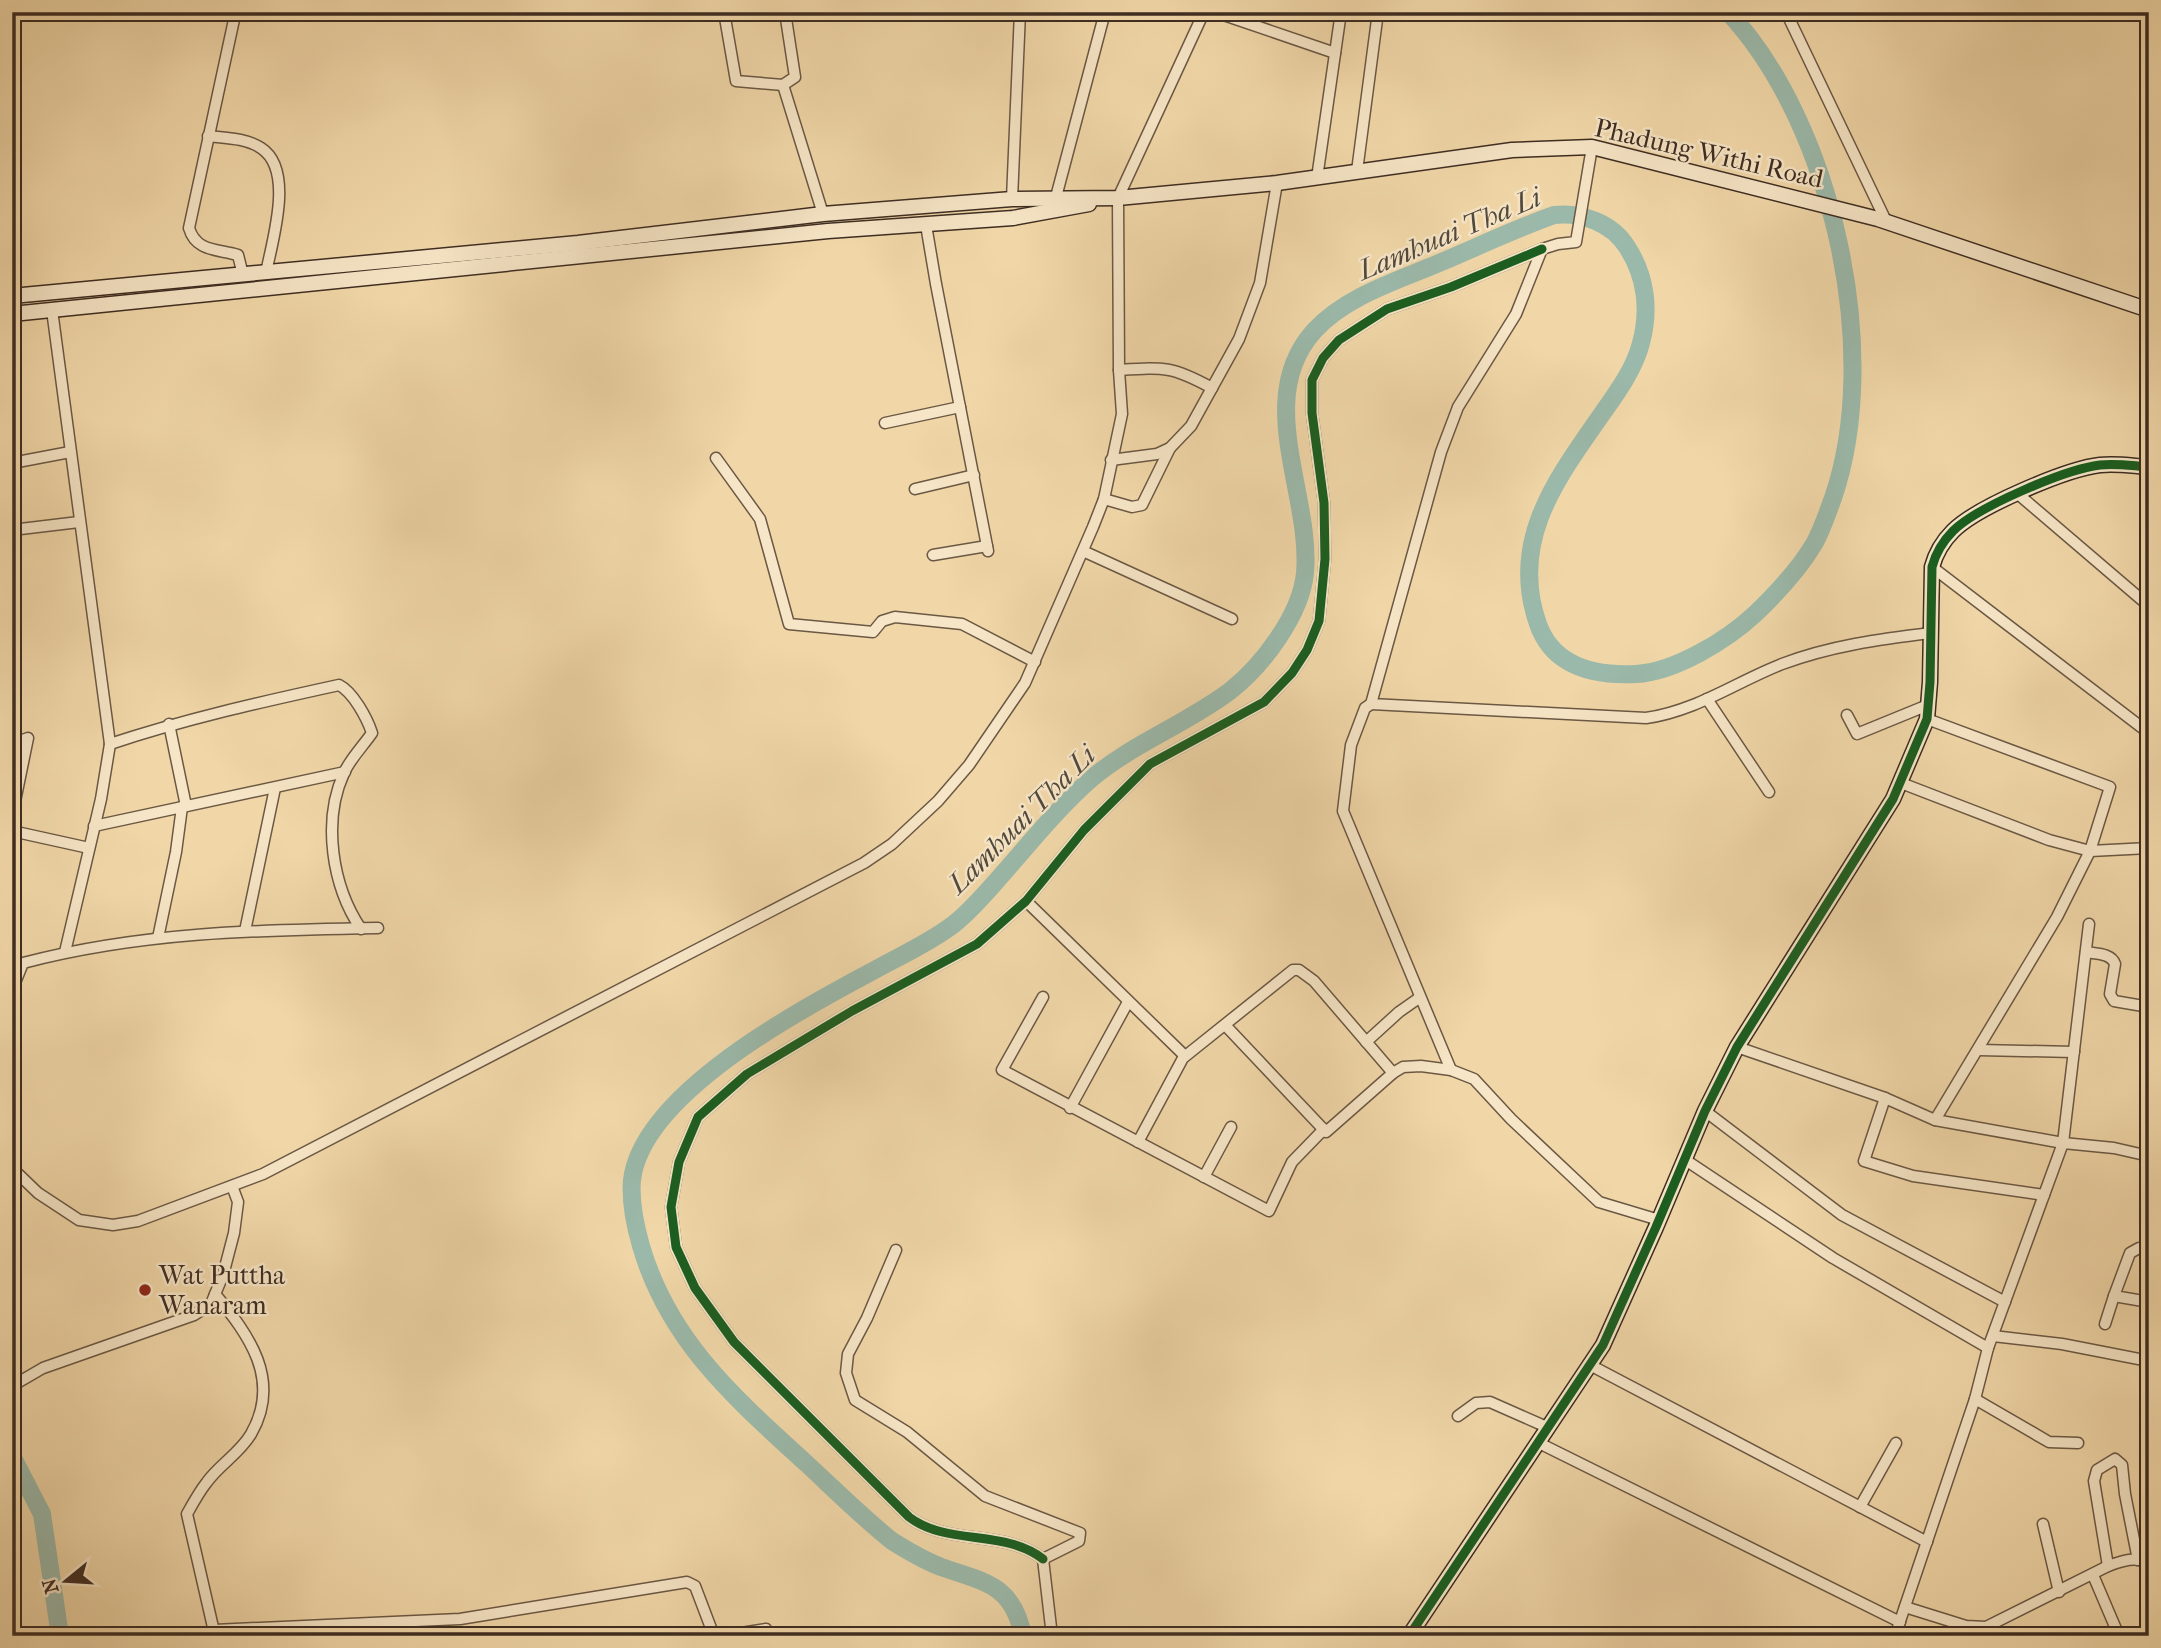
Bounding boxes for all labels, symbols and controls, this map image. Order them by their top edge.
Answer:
street label: Phadung Withi Road [1592,112,1827,195]
water label: Lamhuai Tha Li [1351,179,1547,288]
water label: Lamhuai Tha Li [939,737,1103,901]
place label: Wat Puttha Wanaram [158,1260,286,1321]
marker: Wat Puttha Wanaram [137,1282,153,1298]
north arrow [32,1546,102,1616]
text: N [38,1575,63,1596]

